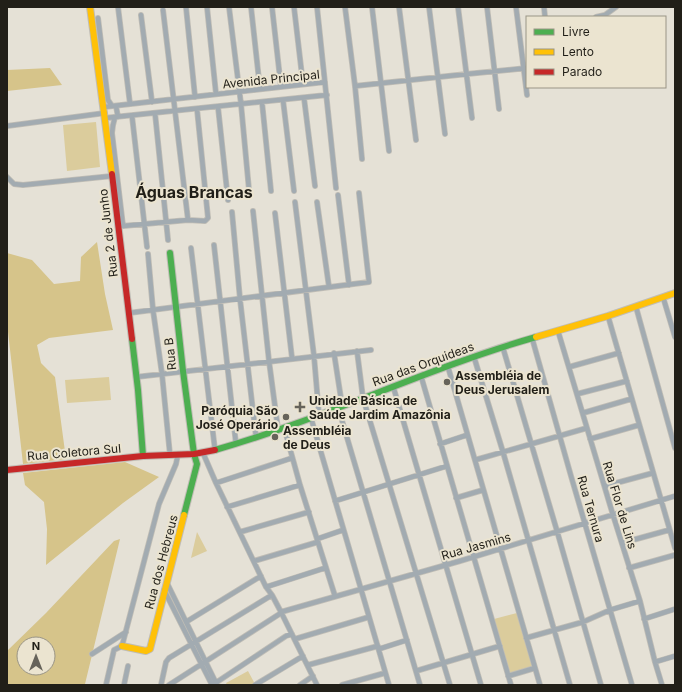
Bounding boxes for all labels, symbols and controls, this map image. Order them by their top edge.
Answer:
legend [526,16,666,88]
text: Livre [562,24,590,39]
text: Lento [562,44,594,59]
text: Parado [562,64,602,79]
street label: Avenida Principal [222,66,320,92]
district label: Águas Brancas [135,182,253,202]
street label: Rua 2 de Junho [95,188,121,278]
street label: Rua B [161,337,179,371]
street label: Rua das Orquideas [370,339,476,389]
place label: Assembléia de Deus Jerusalem [455,368,549,397]
marker: Assembléia de Deus Jerusalem [442,377,452,387]
place label: Unidade Básica de Saúde Jardim Amazônia [309,393,451,422]
marker: Unidade Básica de Saúde Jardim Amazônia [294,401,306,413]
place label: Paróquia São José Operário [196,403,278,432]
marker: Paróquia São José Operário [281,412,291,422]
place label: Assembléia de Deus [283,423,352,452]
marker: Assembléia de Deus [270,432,280,442]
street label: Rua Coletora Sul [26,440,122,464]
street label: Rua Flor de Lins [600,459,640,551]
street label: Rua Ternura [574,474,608,544]
street label: Rua dos Hebreus [141,513,181,611]
street label: Rua Jasmins [439,529,513,563]
north arrow [16,636,56,676]
text: N [32,639,40,653]

